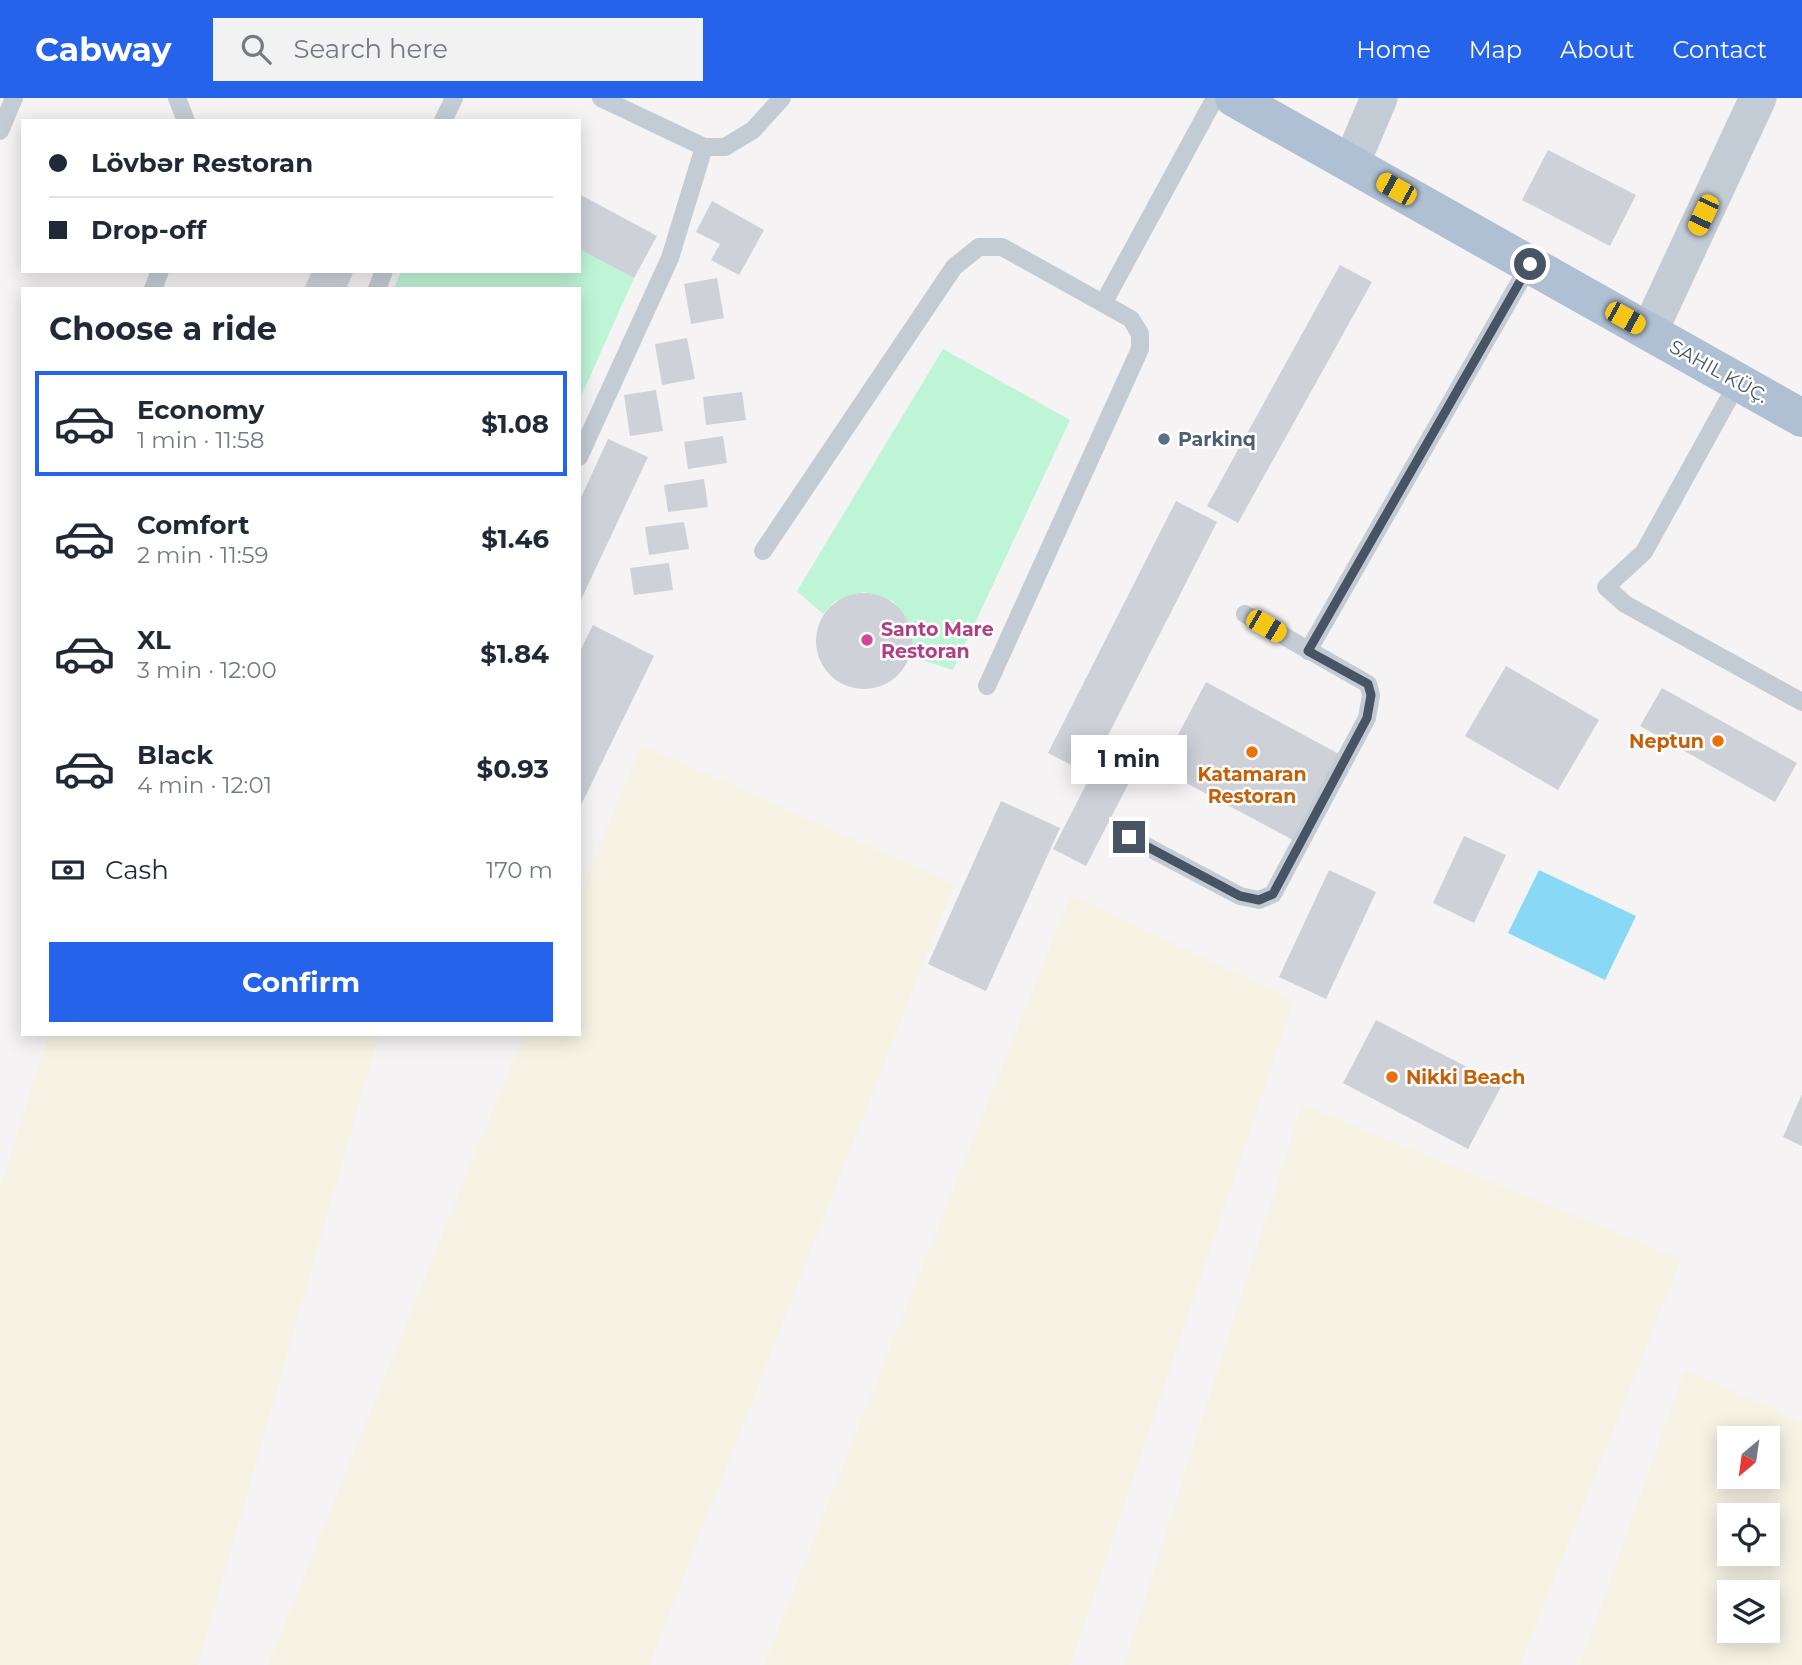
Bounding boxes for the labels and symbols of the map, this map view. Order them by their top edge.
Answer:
car [1373,170,1420,208]
car [1685,192,1722,238]
route start [1514,248,1546,280]
car [1602,299,1649,337]
street label: SAHIL KÜÇ. [1666,335,1772,408]
place label: Parkinq [1178,428,1256,451]
marker: Parkinq [1156,431,1172,447]
car [1243,606,1290,646]
place label: Santo Mare Restoran [881,618,994,663]
marker: Santo Mare Restoran [859,632,875,648]
place label: Neptun [1629,730,1704,753]
marker: Neptun [1710,733,1726,749]
callout: 1 min [1071,736,1187,784]
marker: Katamaran Restoran [1244,744,1260,760]
place label: Katamaran Restoran [1197,763,1307,808]
route end [1113,821,1145,853]
place label: Nikki Beach [1406,1066,1525,1089]
marker: Nikki Beach [1384,1069,1400,1085]
north arrow [1717,1426,1780,1489]

